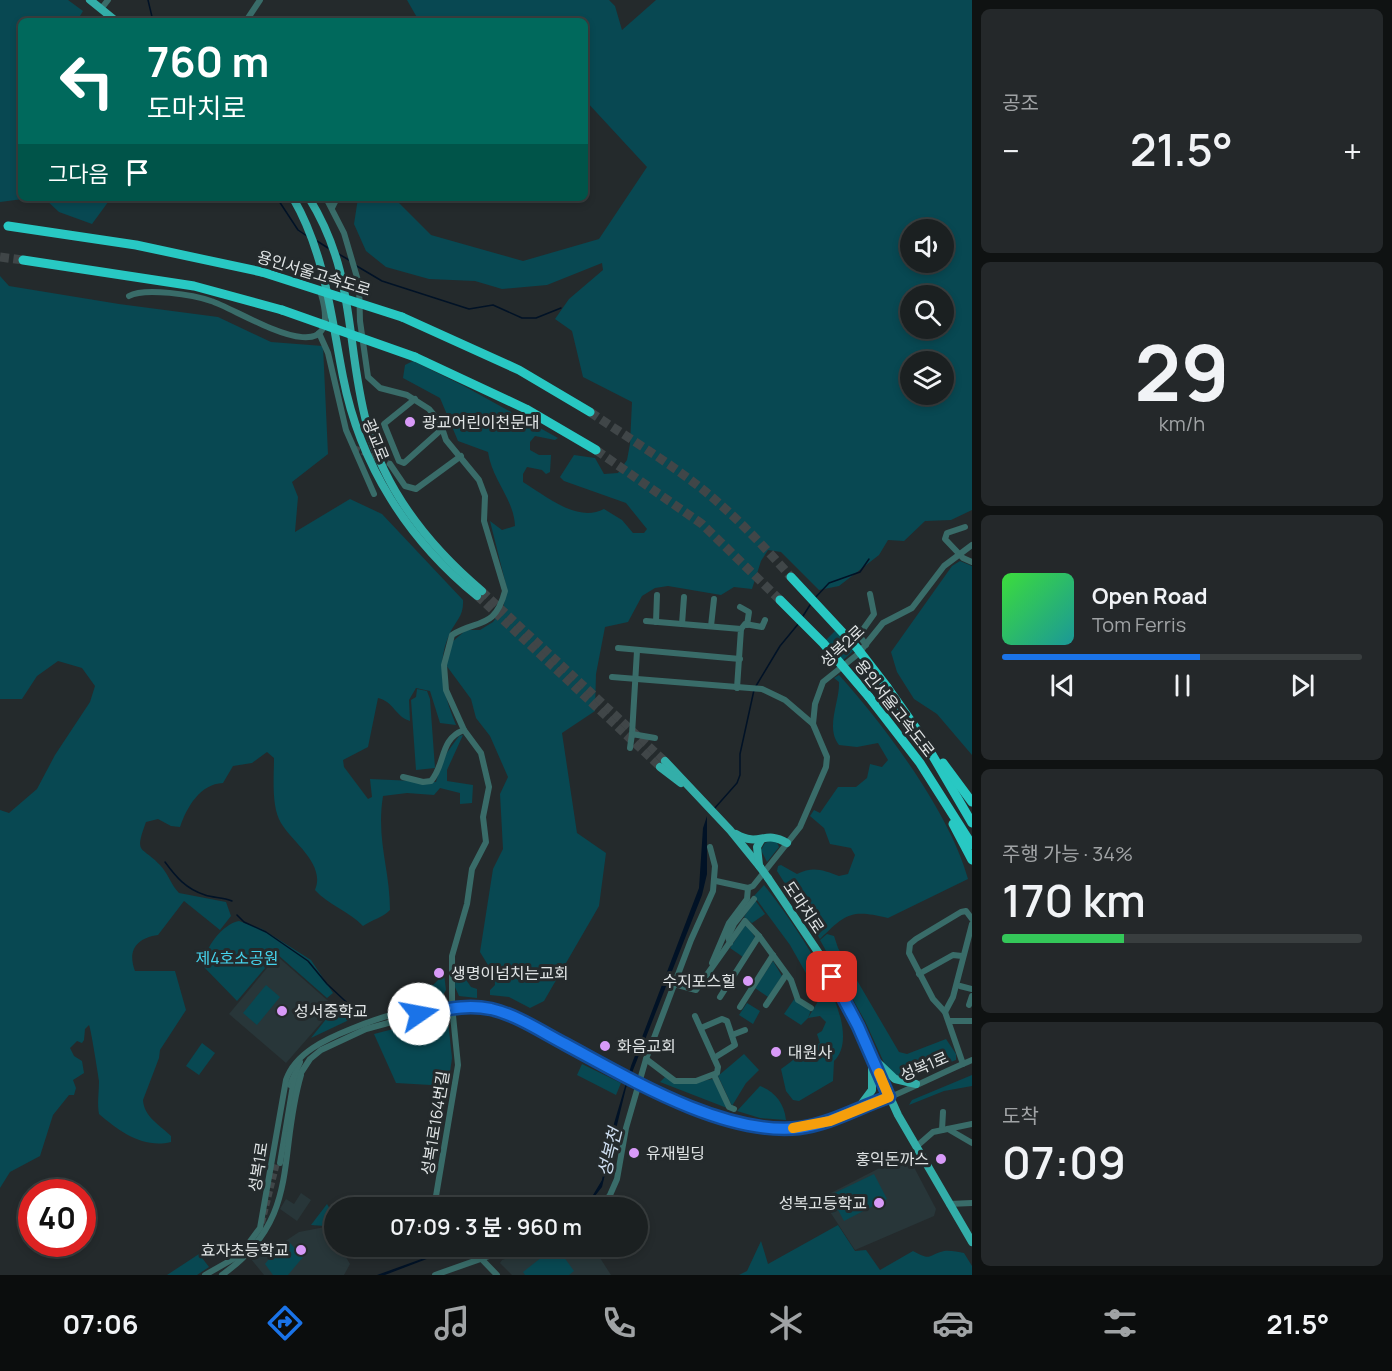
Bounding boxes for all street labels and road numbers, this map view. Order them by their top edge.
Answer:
street label: 용인서울고속도로 [254,245,374,301]
street label: 광교로 [358,415,395,465]
street label: 성복2로 [815,620,869,672]
street label: 용인서울고속도로 [850,655,940,761]
street label: 도마치로 [778,876,830,938]
street label: 성복1로 [897,1046,952,1086]
street label: 성복1로164번길 [416,1069,454,1177]
street label: 성복1로 [243,1140,273,1194]

